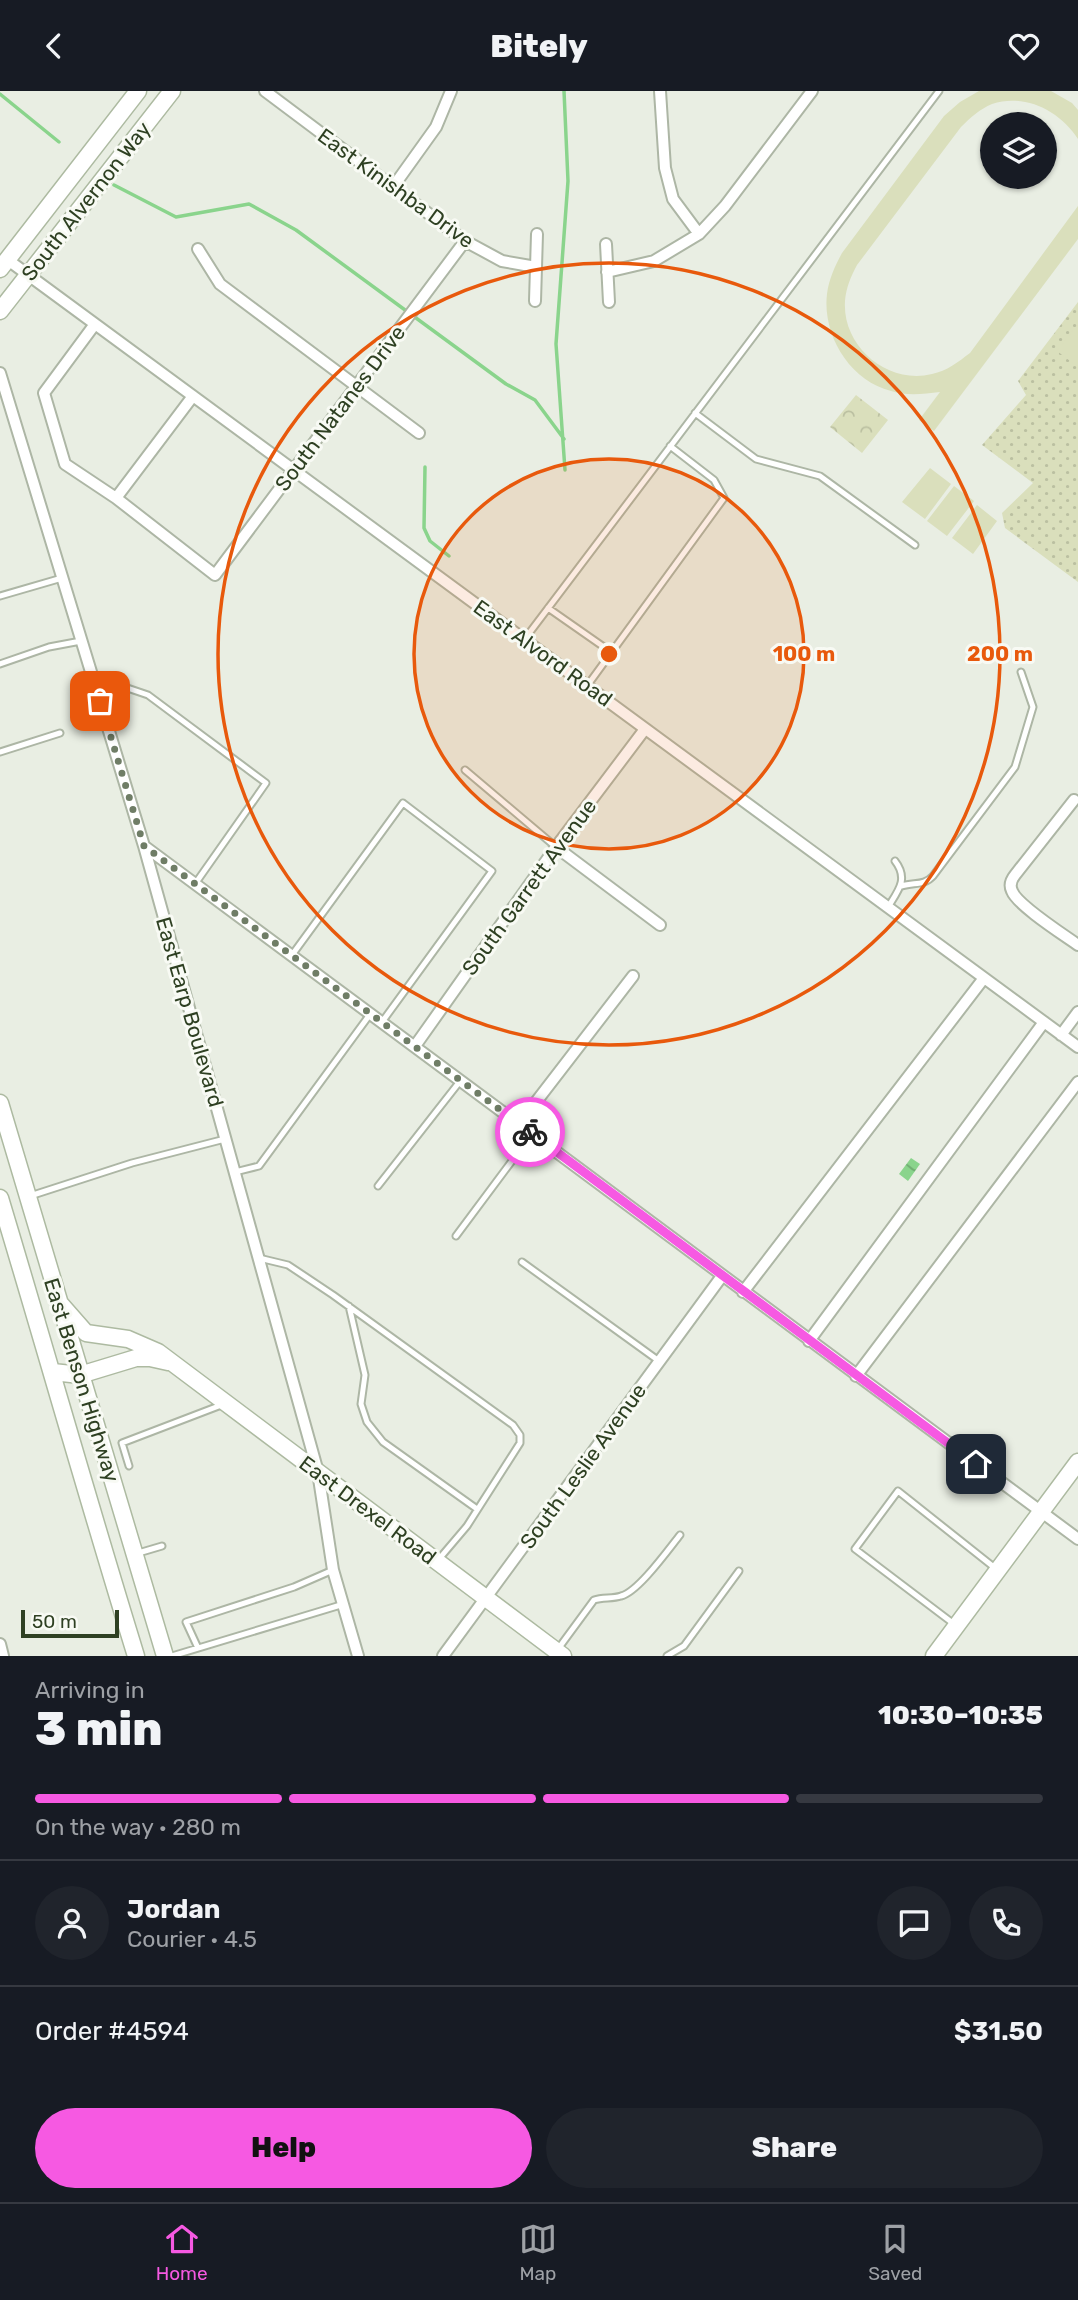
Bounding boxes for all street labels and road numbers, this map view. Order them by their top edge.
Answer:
street label: South Alvernon Way [16,116,156,286]
street label: East Kinishba Drive [313,123,479,253]
street label: South Natanes Drive [270,320,410,496]
street label: East Alvord Road [469,594,617,712]
street label: South Garrett Avenue [457,794,601,980]
street label: East Earp Boulevard [151,914,229,1110]
street label: East Benson Highway [39,1275,125,1486]
street label: South Leslie Avenue [515,1379,651,1553]
street label: East Drexel Road [295,1450,441,1570]

